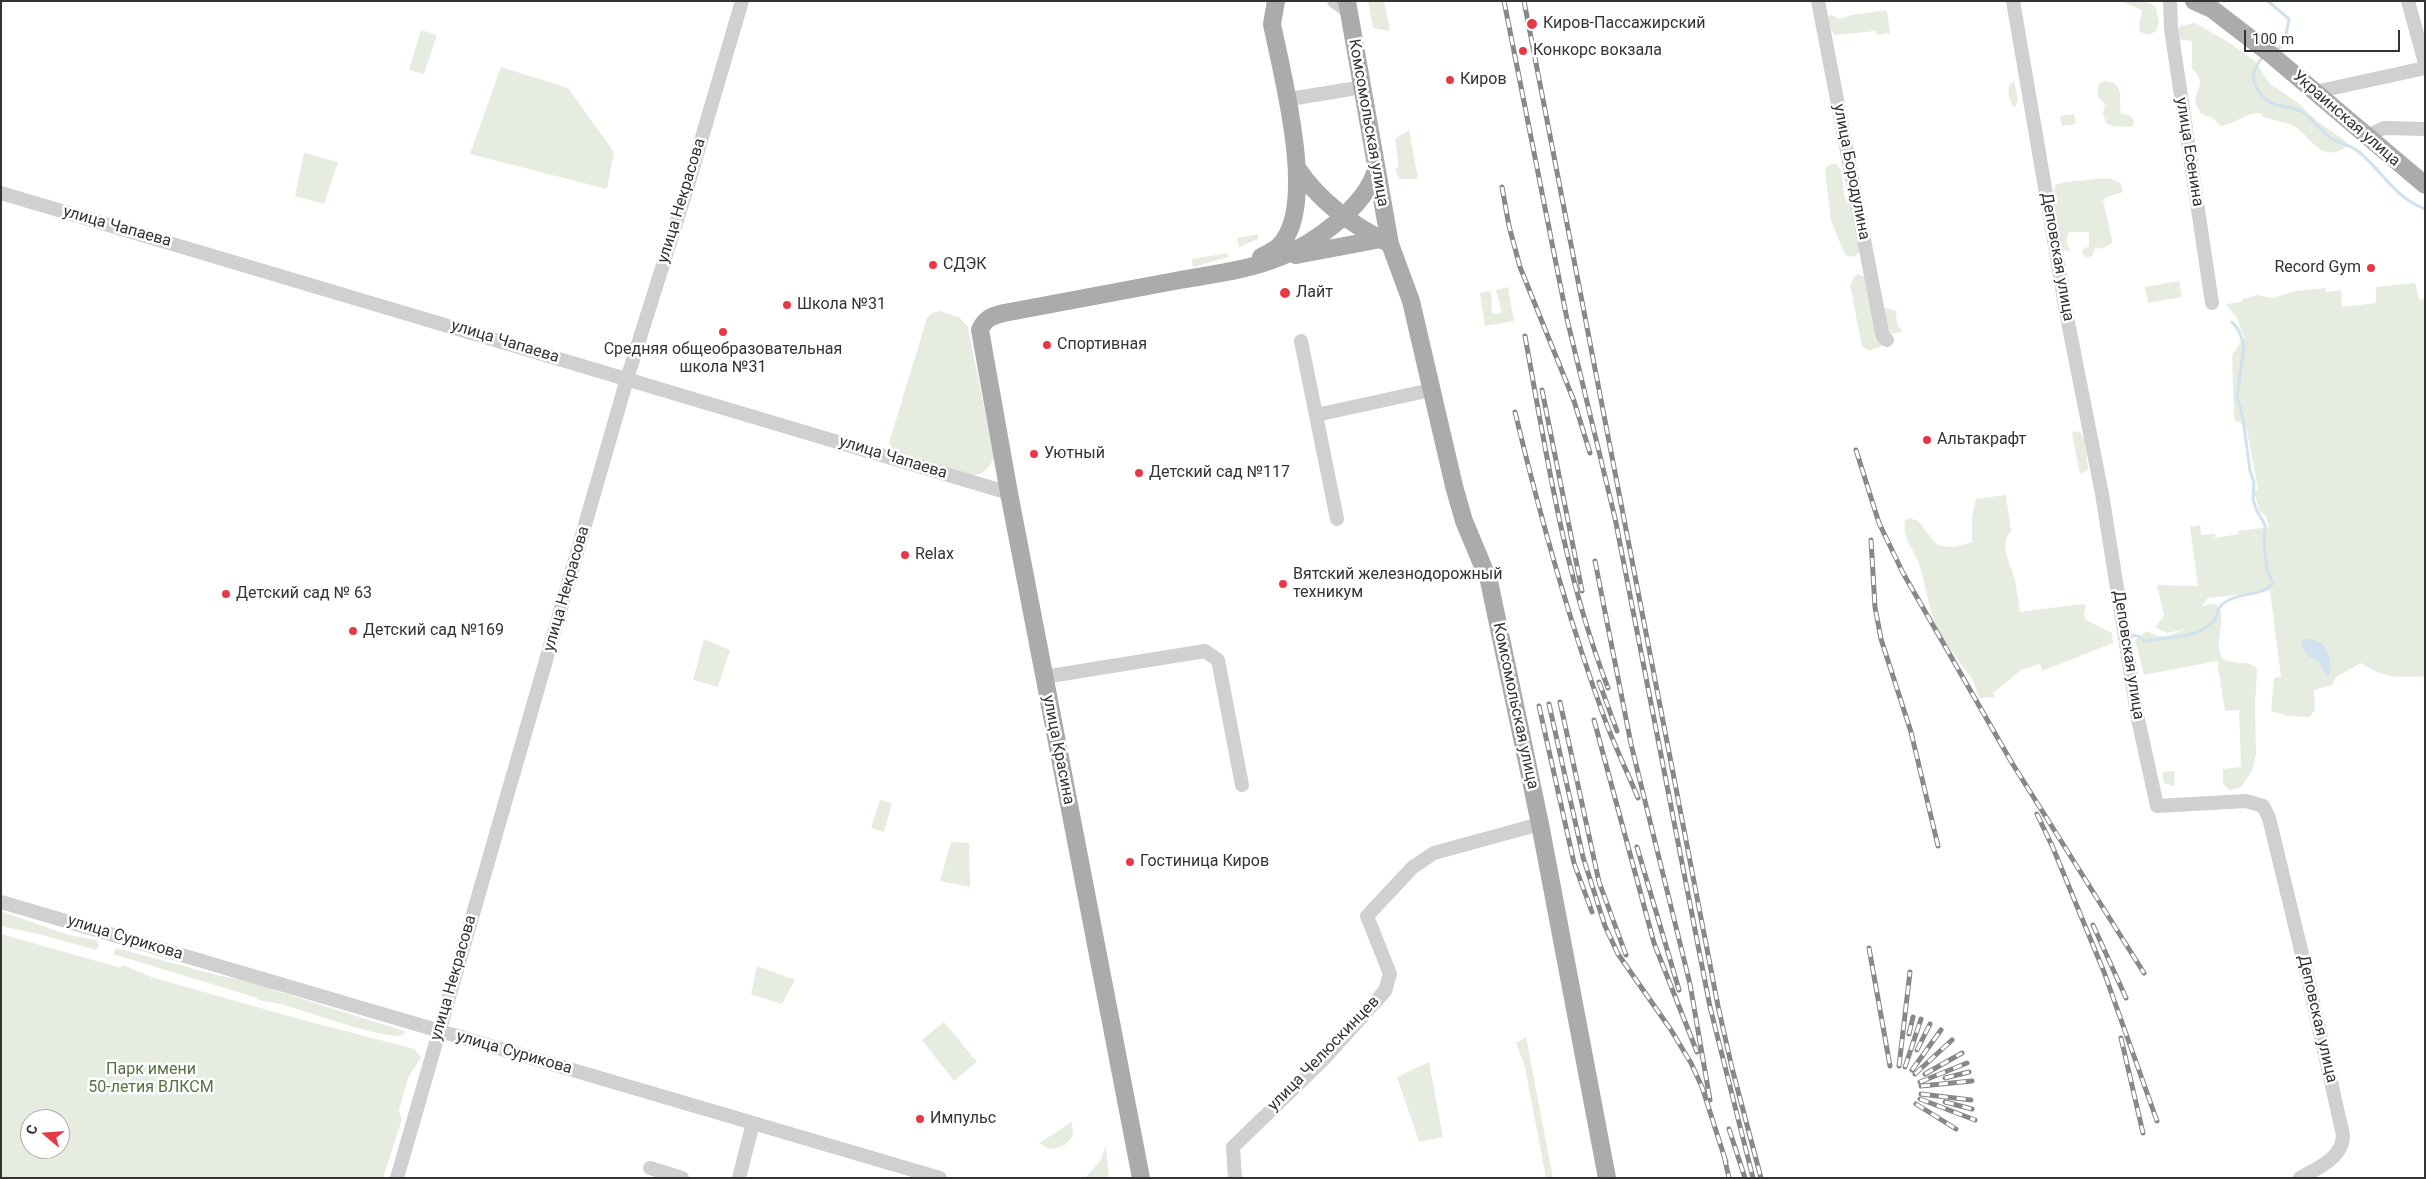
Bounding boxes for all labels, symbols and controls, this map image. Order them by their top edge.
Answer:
place label: Киров-Пассажирский [1543,14,1706,34]
marker: Киров-Пассажирский [1525,17,1539,31]
scale bar [2246,20,2402,52]
text: 100 m [2252,30,2294,48]
street label: Комсомольская улица [1344,38,1392,208]
place label: Конкорс вокзала [1533,41,1662,61]
marker: Конкорс вокзала [1517,45,1529,57]
street label: Украинская улица [2288,67,2404,171]
place label: Киров [1460,70,1507,90]
marker: Киров [1444,74,1456,86]
street label: улица Есенина [2171,96,2207,208]
street label: улица Бородулина [1828,102,1874,242]
street label: улица Некрасова [654,136,710,266]
street label: Деповская улица [2036,191,2078,323]
street label: улица Чапаева [61,202,173,252]
place label: СДЭК [943,255,987,275]
place label: Record Gym [2274,258,2361,278]
marker: СДЭК [927,259,939,271]
marker: Record Gym [2365,262,2377,274]
place label: Лайт [1296,283,1333,303]
marker: Лайт [1278,286,1292,300]
place label: Школа №31 [797,295,886,315]
marker: Школа №31 [781,299,793,311]
street label: улица Чапаева [449,316,561,368]
marker: Средняя общеобразовательная школа №31 [717,326,729,338]
place label: Спортивная [1057,335,1147,355]
marker: Спортивная [1041,339,1053,351]
place label: Средняя общеобразовательная школа №31 [604,340,842,378]
place label: Альтакрафт [1937,430,2026,450]
street label: улица Чапаева [837,432,949,484]
marker: Альтакрафт [1921,434,1933,446]
place label: Уютный [1044,444,1105,464]
marker: Уютный [1028,448,1040,460]
place label: Детский сад №117 [1149,463,1290,483]
marker: Детский сад №117 [1133,467,1145,479]
street label: улица Некрасова [540,524,594,654]
place label: Relax [915,545,954,565]
marker: Relax [899,549,911,561]
place label: Вятский железнодорожный техникум [1293,565,1502,603]
marker: Вятский железнодорожный техникум [1277,578,1289,590]
place label: Детский сад № 63 [236,584,372,604]
marker: Детский сад № 63 [220,588,232,600]
street label: Деповская улица [2108,589,2148,721]
place label: Детский сад №169 [363,621,504,641]
street label: Комсомольская улица [1488,621,1542,791]
marker: Детский сад №169 [347,625,359,637]
street label: улица Красина [1038,694,1078,806]
place label: Гостиница Киров [1140,852,1269,872]
marker: Гостиница Киров [1124,856,1136,868]
street label: улица Сурикова [65,911,185,965]
street label: улица Некрасова [427,913,481,1043]
street label: Деповская улица [2293,953,2341,1085]
street label: улица Челюскинцев [1264,993,1384,1115]
street label: улица Сурикова [454,1027,574,1079]
park label: Парк имени 50-летия ВЛКСМ [88,1060,214,1098]
north arrow [20,1109,70,1159]
place label: Импульс [930,1109,996,1129]
marker: Импульс [914,1113,926,1125]
text: С [23,1123,41,1137]

